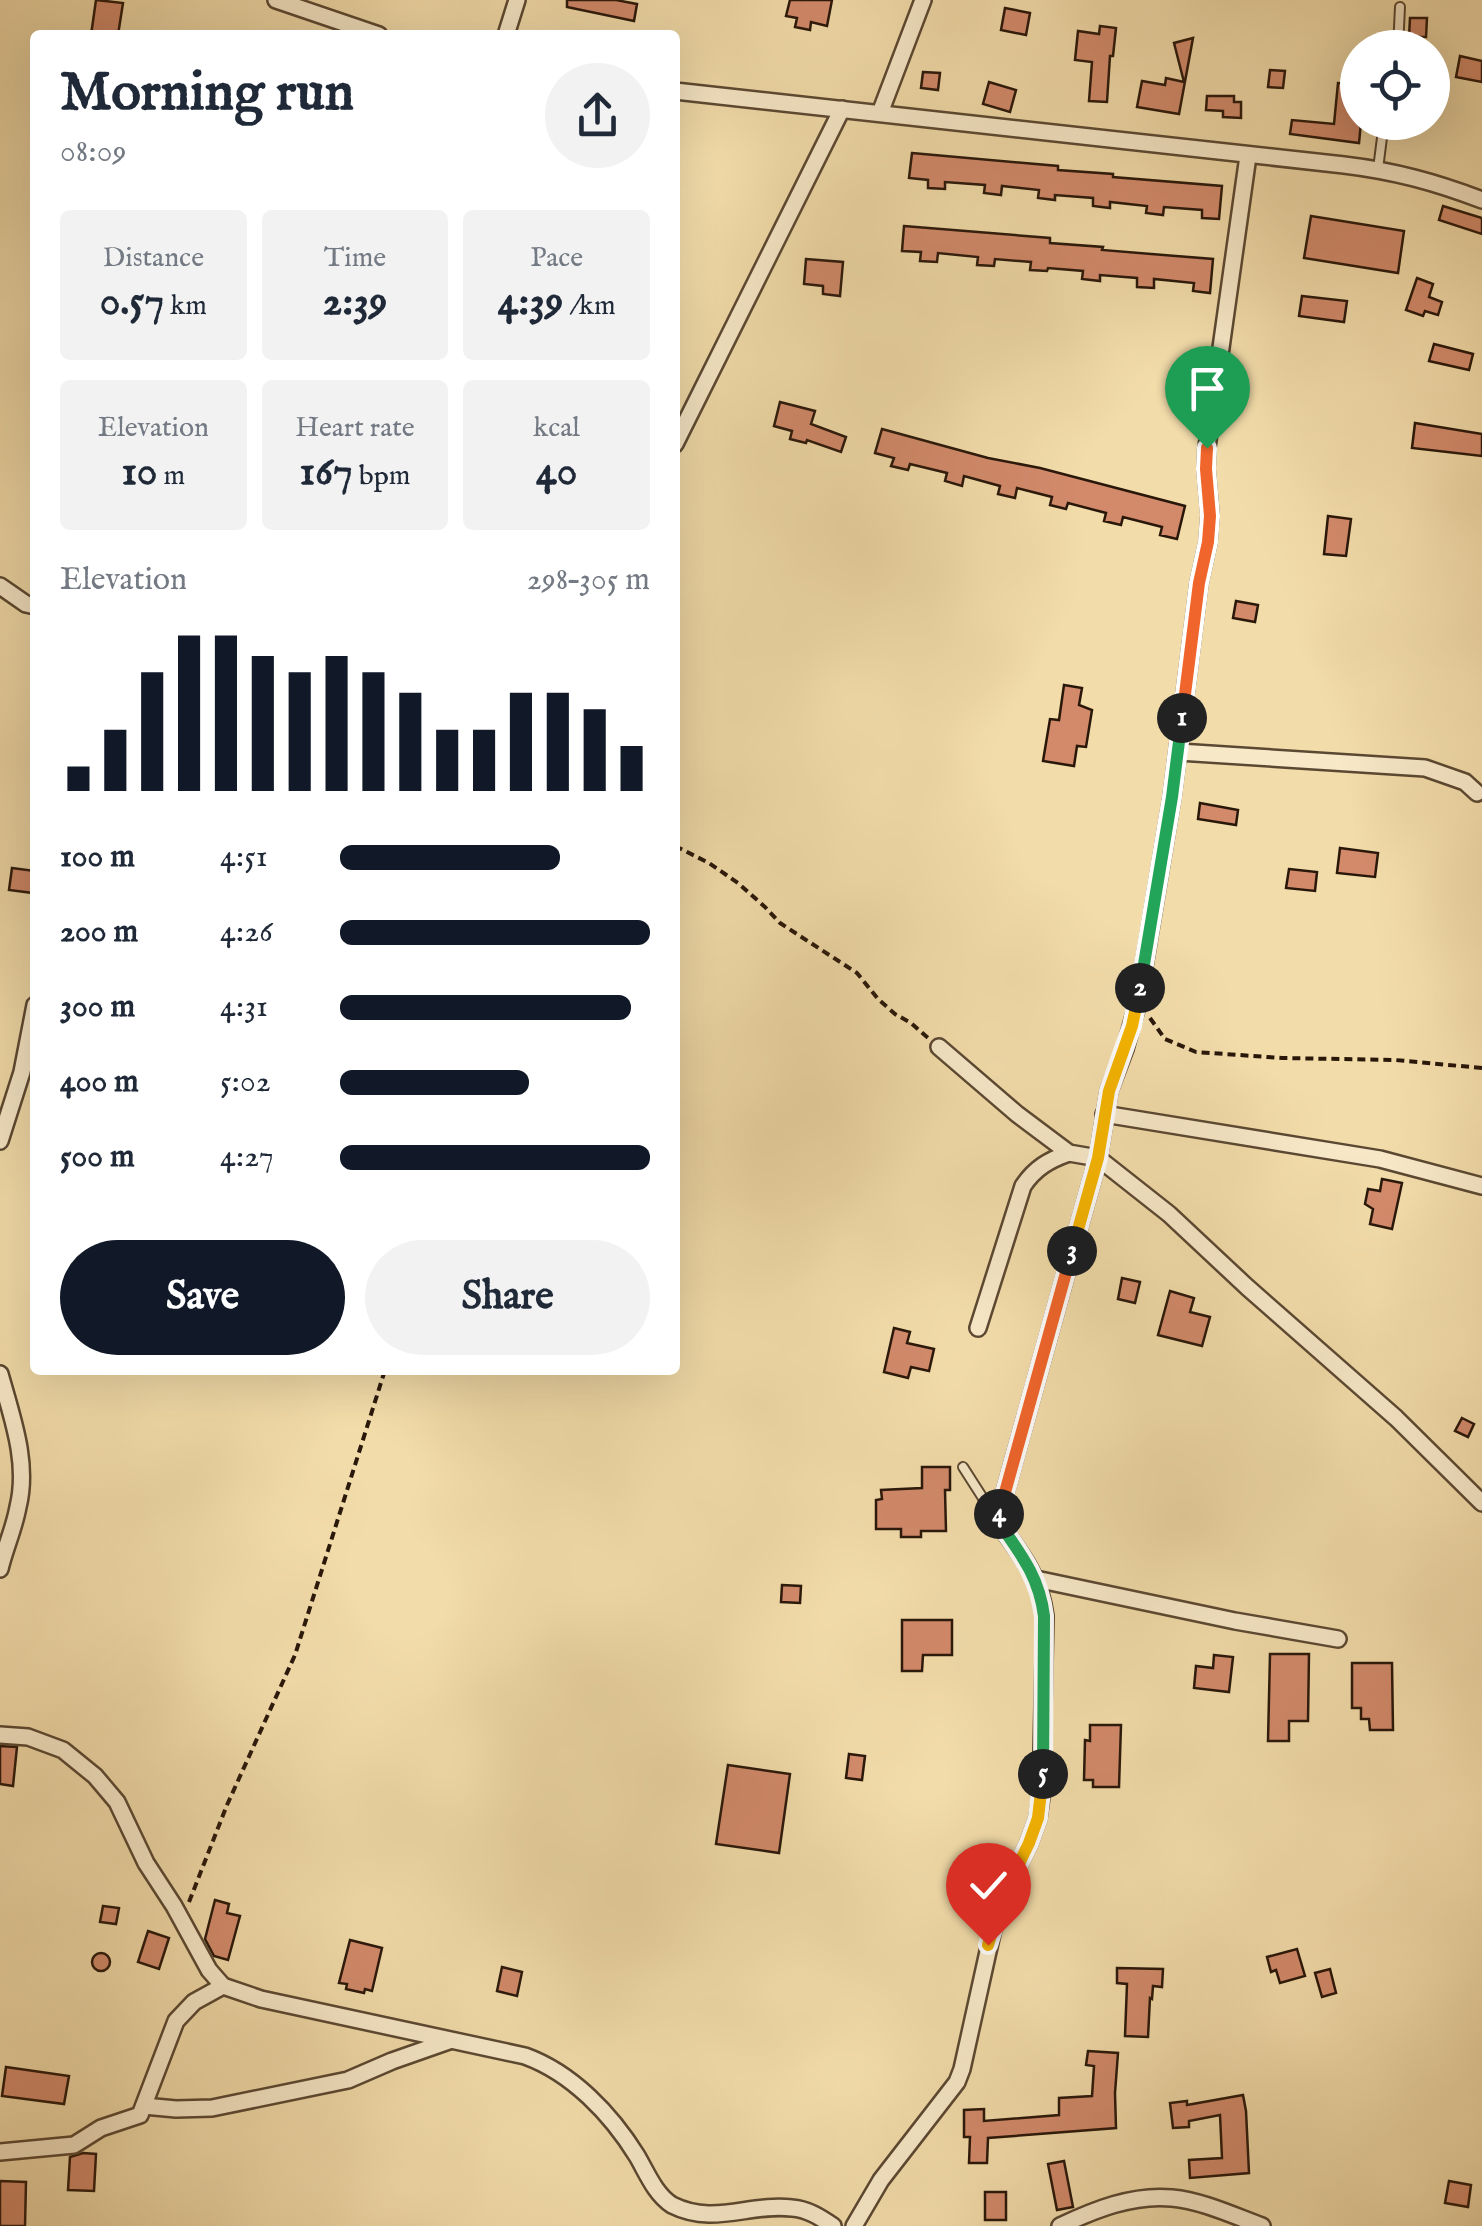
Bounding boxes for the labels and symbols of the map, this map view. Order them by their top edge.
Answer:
pin [1165,346,1250,449]
pin: 1 [1157,693,1207,743]
pin: 2 [1115,963,1165,1013]
pin: 3 [1047,1226,1097,1276]
pin: 4 [974,1489,1024,1539]
pin: 5 [1018,1749,1068,1799]
pin [946,1843,1031,1946]

